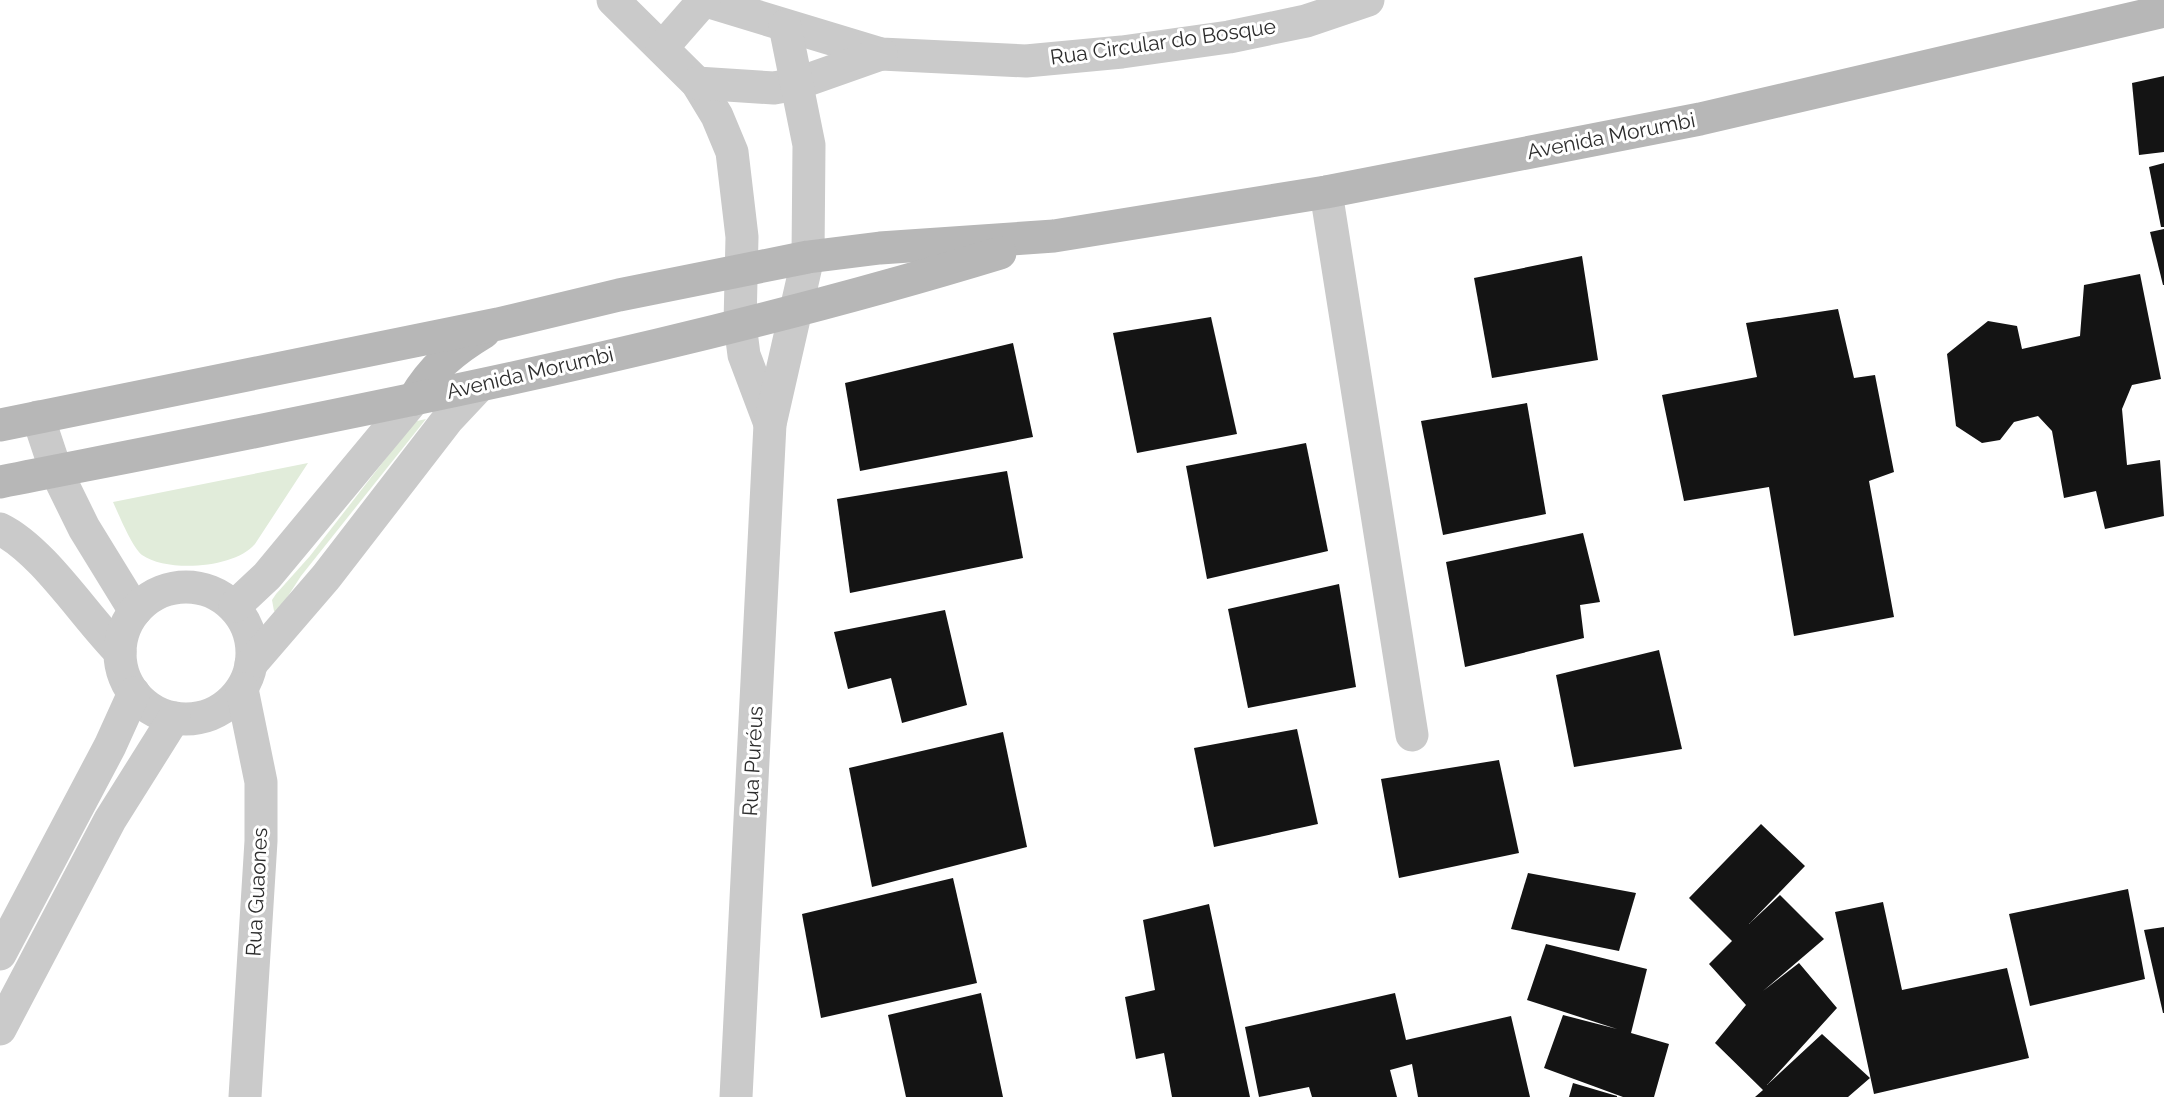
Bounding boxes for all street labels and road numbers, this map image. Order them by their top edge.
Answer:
street label: Rua Circular do Bosque [1049,13,1277,70]
street label: Avenida Morumbi [1525,107,1697,164]
street label: Avenida Morumbi [444,341,616,404]
street label: Rua Puréus [737,705,768,817]
street label: Rua Guaones [241,827,272,957]

